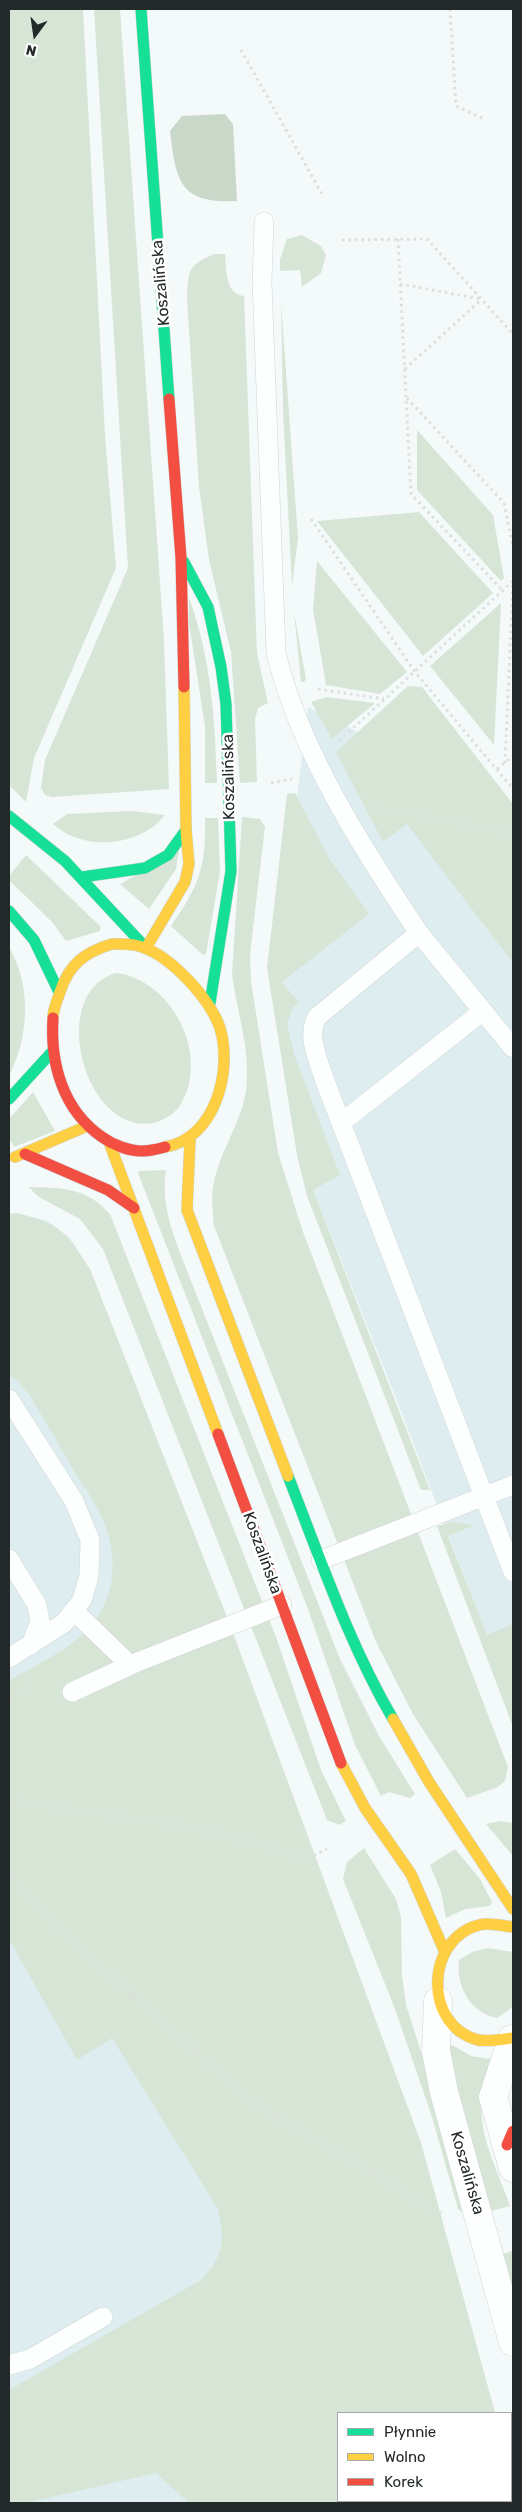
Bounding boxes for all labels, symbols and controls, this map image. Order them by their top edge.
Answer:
north arrow [10,10,60,60]
text: N [24,41,38,60]
street label: Koszalińska [148,239,174,327]
street label: Koszalińska [219,734,239,820]
street label: Koszalińska [238,1509,286,1597]
street label: Koszalińska [446,2129,488,2217]
legend [337,2412,512,2502]
text: Płynnie [384,2423,436,2441]
text: Wolno [384,2448,426,2466]
text: Korek [384,2473,423,2491]

